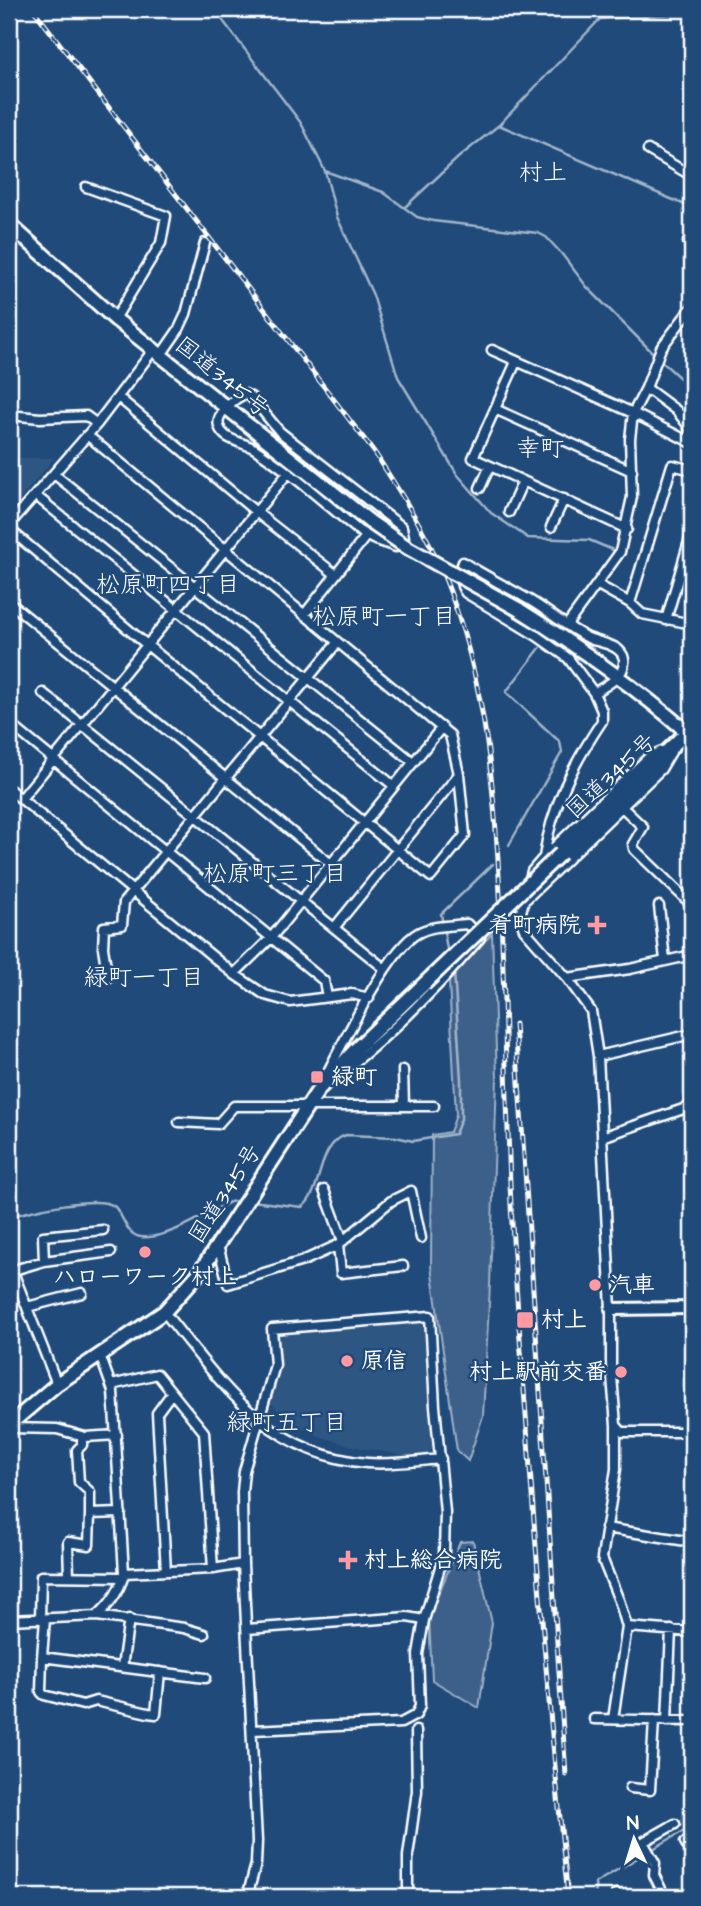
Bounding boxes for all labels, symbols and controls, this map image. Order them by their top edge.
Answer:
district label: 村上 [519,156,567,190]
street label: 国道345号 [168,329,276,425]
district label: 幸町 [516,432,564,466]
district label: 松原町四丁目 [96,568,240,602]
district label: 松原町一丁目 [312,600,456,634]
street label: 国道345号 [559,726,663,826]
district label: 松原町三丁目 [203,857,347,891]
place label: 肴町病院 [489,909,581,941]
marker: 肴町病院 [587,915,607,935]
district label: 緑町一丁目 [84,961,204,995]
place label: 緑町 [331,1061,377,1093]
marker: 緑町 [309,1069,325,1085]
street label: 国道345号 [181,1138,269,1250]
marker: ハローワーク村上 [137,1244,153,1260]
place label: ハローワーク村上 [53,1261,237,1293]
place label: 汽車 [609,1269,655,1301]
marker: 汽車 [587,1277,603,1293]
place label: 村上 [541,1304,587,1336]
marker: 村上 [515,1310,535,1330]
place label: 原信 [361,1345,407,1377]
marker: 原信 [339,1353,355,1369]
place label: 村上駅前交番 [469,1356,607,1388]
marker: 村上駅前交番 [613,1364,629,1380]
district label: 緑町五丁目 [227,1406,347,1440]
place label: 村上総合病院 [364,1544,502,1576]
marker: 村上総合病院 [338,1550,358,1570]
north arrow [600,1804,670,1874]
text: N [626,1810,640,1837]

